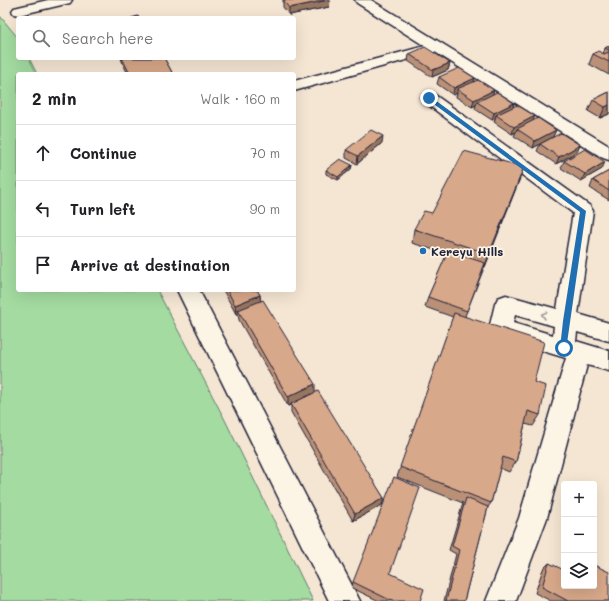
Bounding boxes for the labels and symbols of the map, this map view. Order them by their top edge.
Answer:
route end [420,89,438,107]
place label: Kereyu Hills [431,243,503,259]
marker: Kereyu Hills [418,246,428,256]
one-way arrow [541,311,548,319]
route start [555,339,573,357]

